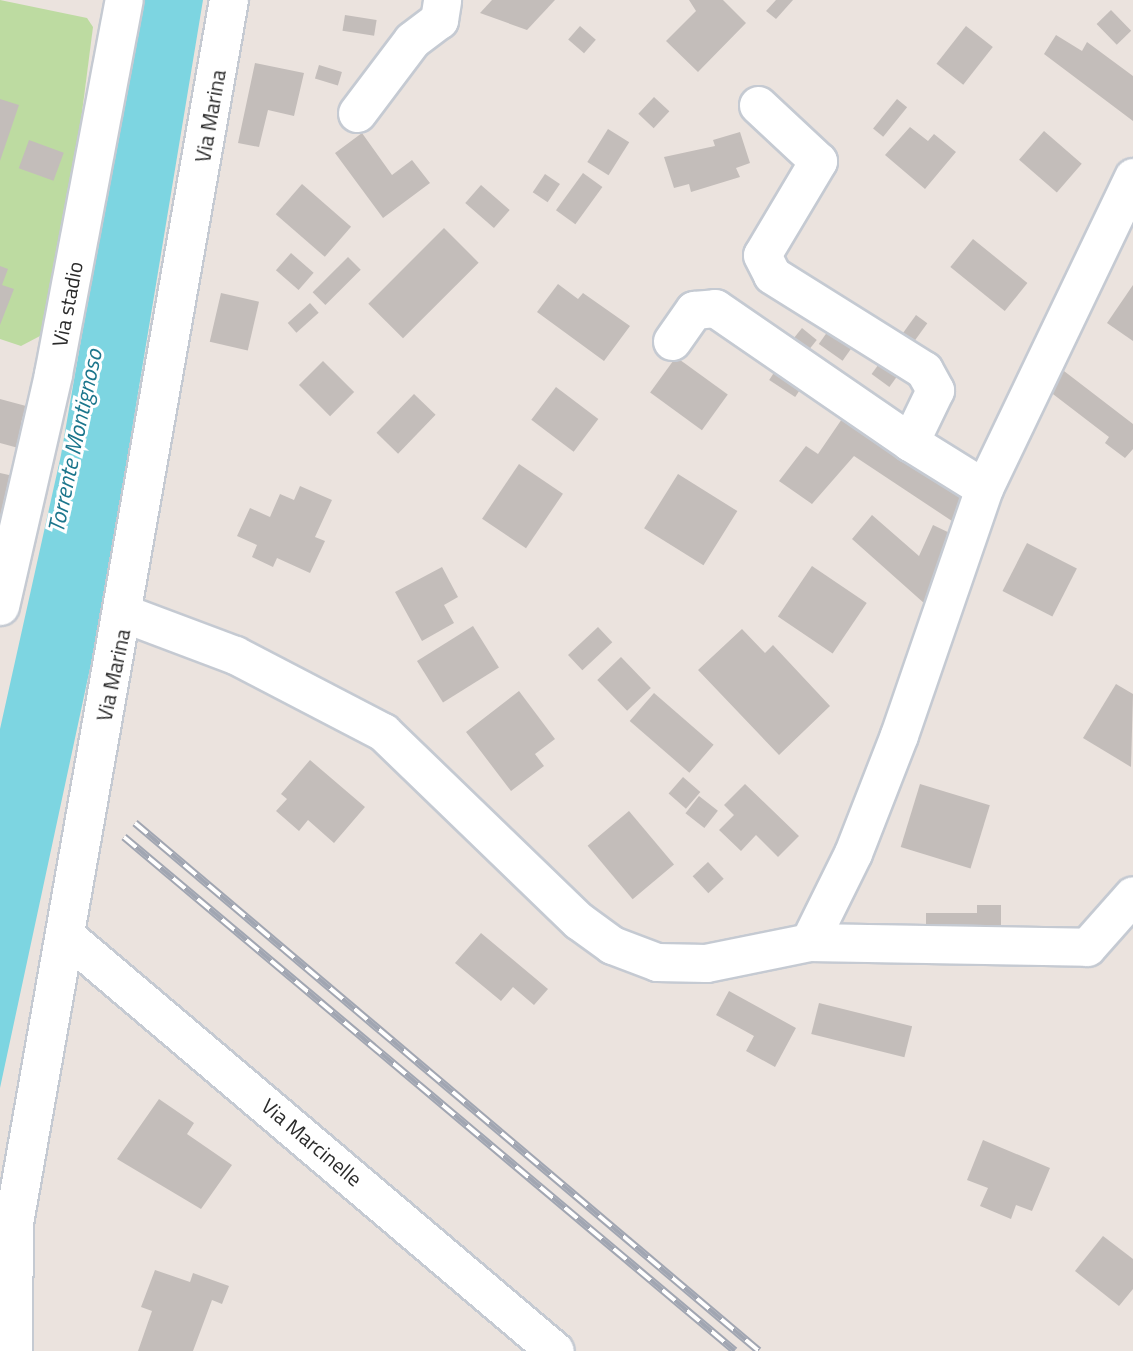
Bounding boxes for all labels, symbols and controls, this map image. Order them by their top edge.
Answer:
street label: Via Marina [189,68,231,164]
street label: Via stadio [46,259,88,349]
water label: Torrente Montignoso [42,347,108,535]
street label: Via Marina [91,627,135,723]
street label: Via Marcinelle [257,1093,367,1191]

